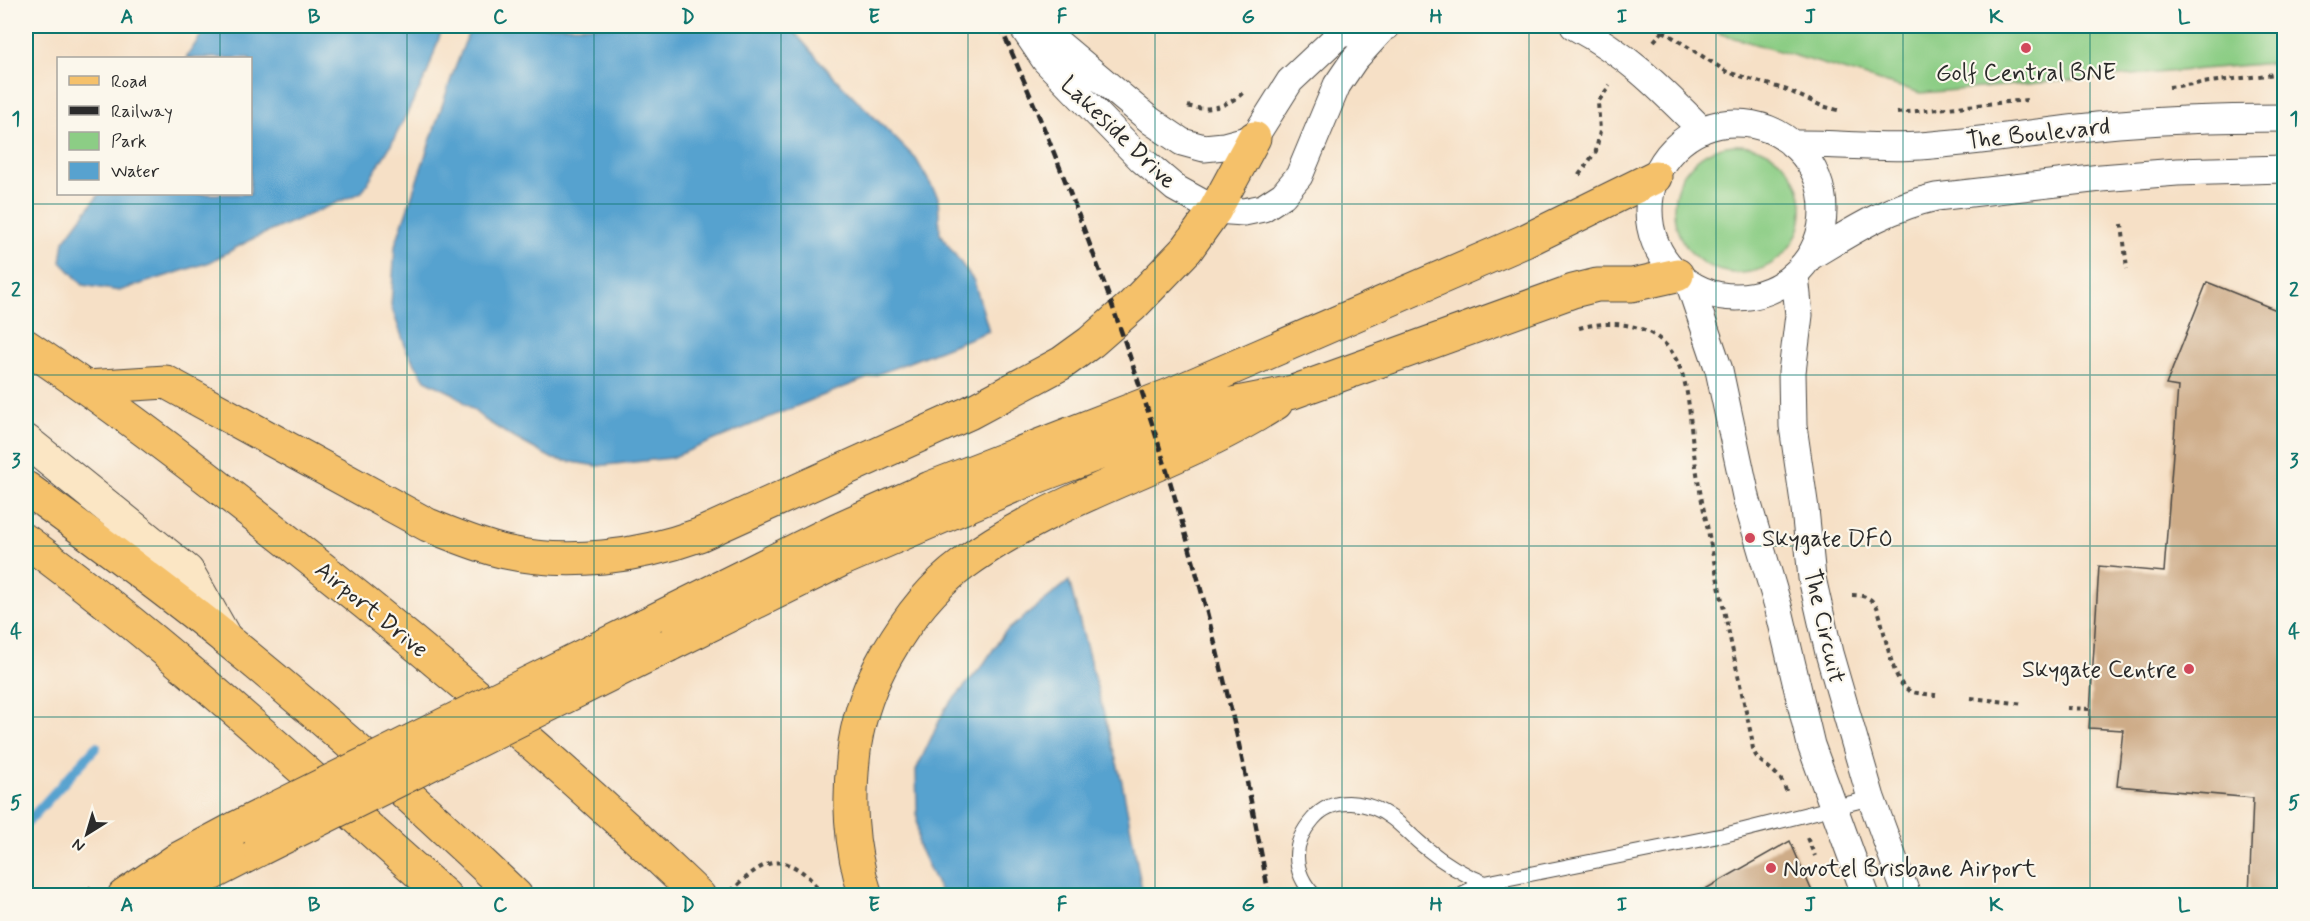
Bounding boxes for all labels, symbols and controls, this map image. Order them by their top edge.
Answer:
text: A [120,4,134,31]
text: B [308,4,321,31]
text: C [493,4,508,31]
text: D [681,4,695,31]
text: E [868,4,880,31]
text: F [1057,4,1068,31]
text: G [1241,4,1255,31]
text: H [1429,4,1443,31]
text: I [1617,4,1627,31]
text: J [1804,4,1816,31]
text: K [1989,4,2004,31]
text: L [2178,4,2191,31]
marker: Golf Central BNE [2019,41,2033,55]
legend [57,57,252,195]
place label: Golf Central BNE [1936,58,2116,89]
text: Road [111,70,147,94]
street label: Lakeside Drive [1053,70,1183,196]
text: Railway [111,100,173,124]
text: 1 [12,106,20,133]
text: 1 [2290,106,2298,133]
street label: The Boulevard [1965,112,2112,157]
text: Park [111,130,147,154]
text: Water [111,160,160,184]
text: 2 [11,277,21,304]
text: 2 [2289,277,2299,304]
text: 3 [11,448,21,475]
text: 3 [2289,448,2299,475]
place label: Skygate DFO [1762,524,1893,555]
marker: Skygate DFO [1743,531,1757,545]
street label: Airport Drive [308,555,434,666]
street label: The Circuit [1795,566,1852,686]
text: 4 [10,619,22,646]
text: 4 [2288,619,2300,646]
place label: Skygate Centre [2022,655,2177,686]
marker: Skygate Centre [2182,662,2196,676]
text: 5 [10,790,22,817]
text: 5 [2288,790,2300,817]
north arrow [57,804,117,864]
text: N [68,833,89,856]
place label: Novotel Brisbane Airport [1783,854,2036,885]
marker: Novotel Brisbane Airport [1764,861,1778,875]
text: A [120,892,134,919]
text: B [308,892,321,919]
text: C [493,892,508,919]
text: D [681,892,695,919]
text: E [868,892,880,919]
text: F [1057,892,1068,919]
text: G [1241,892,1255,919]
text: H [1429,892,1443,919]
text: I [1617,892,1627,919]
text: J [1804,892,1816,919]
text: K [1989,892,2004,919]
text: L [2178,892,2191,919]

